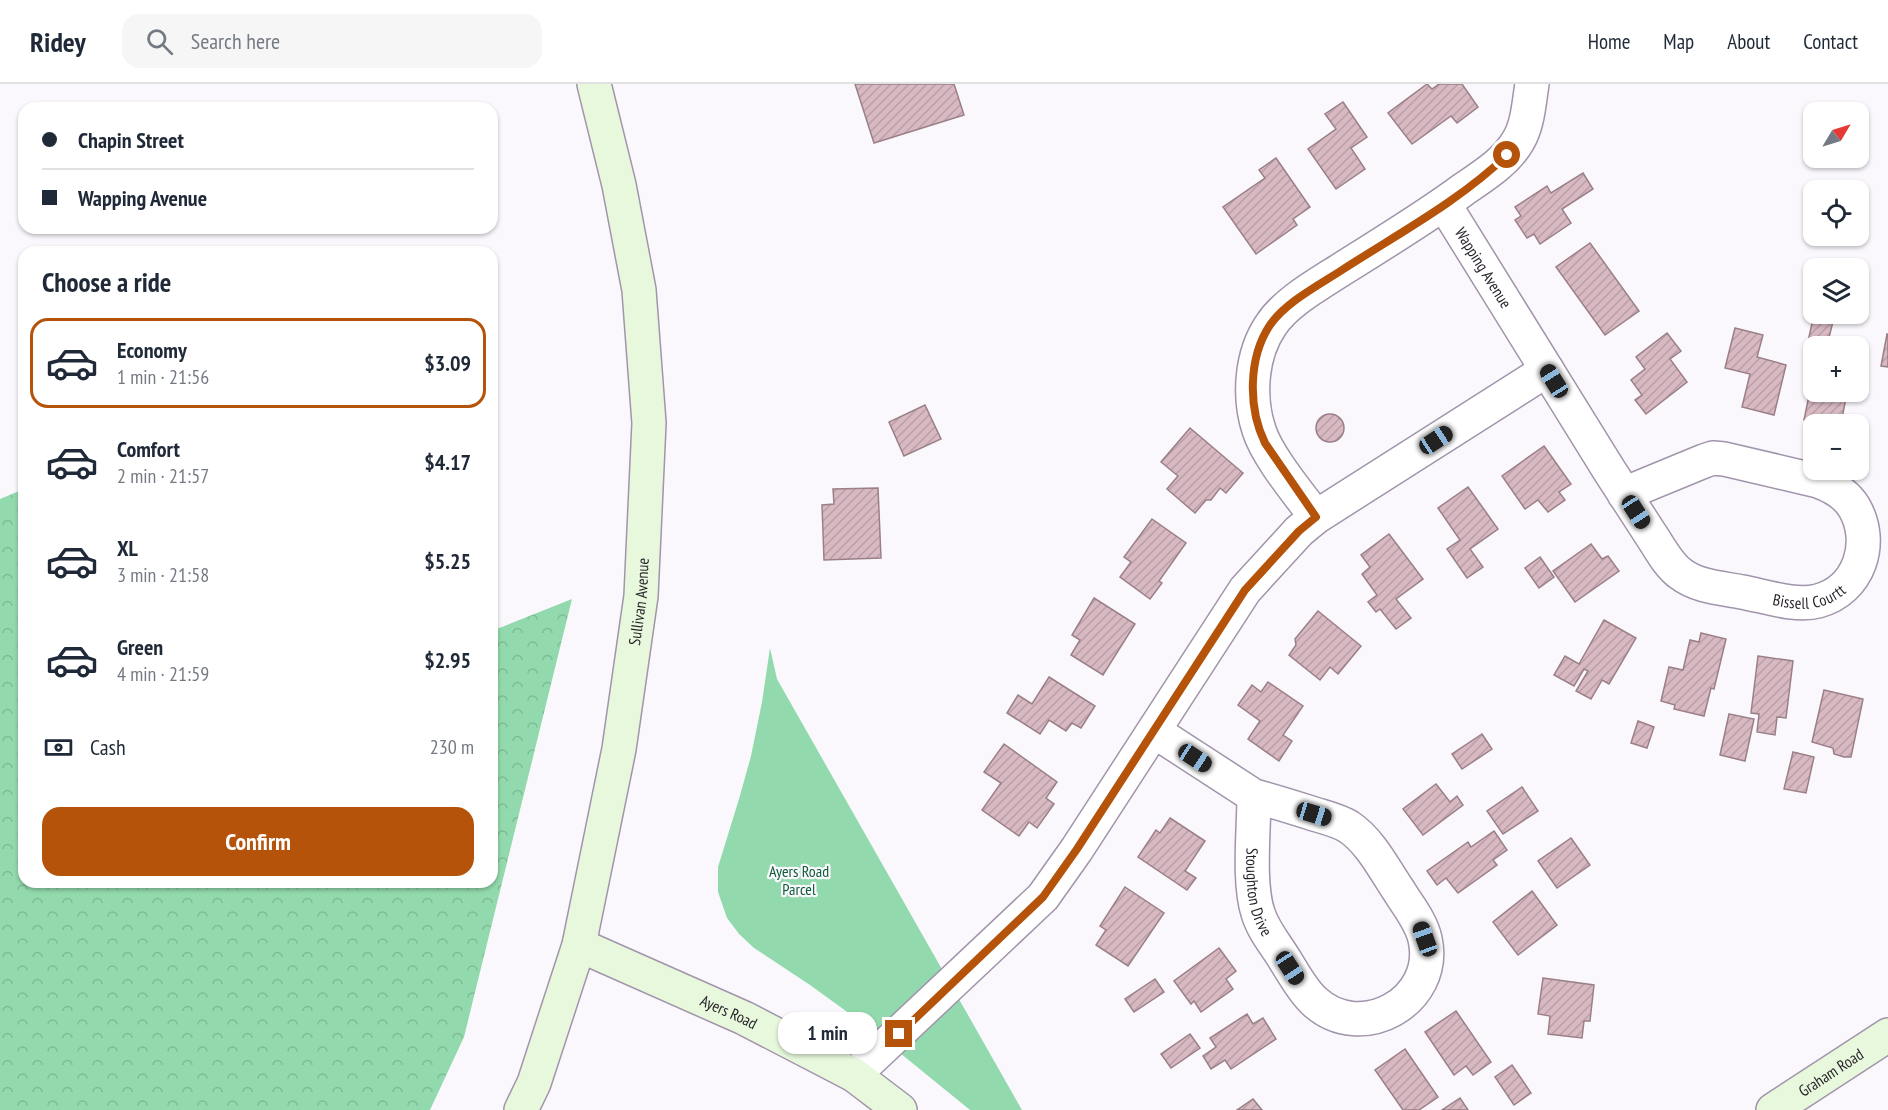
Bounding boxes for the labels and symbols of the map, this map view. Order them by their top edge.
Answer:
north arrow [1803,102,1869,168]
route start [1493,141,1520,168]
street label: Wapping Avenue [1451,223,1516,312]
car [1537,361,1571,401]
car [1416,423,1456,457]
car [1619,492,1653,532]
street label: Sullivan Avenue [624,557,653,647]
street label: Bissell Courtt [1771,580,1850,613]
car [1175,741,1215,775]
car [1294,800,1334,828]
street label: Stoughton Drive [1242,848,1277,940]
park label: Ayers Road Parcel [769,861,829,899]
car [1410,919,1440,959]
car [1273,948,1307,988]
street label: Ayers Road [697,990,761,1033]
callout: 1 min [779,1013,878,1055]
route end [885,1020,912,1047]
street label: Graham Road [1795,1044,1867,1101]

